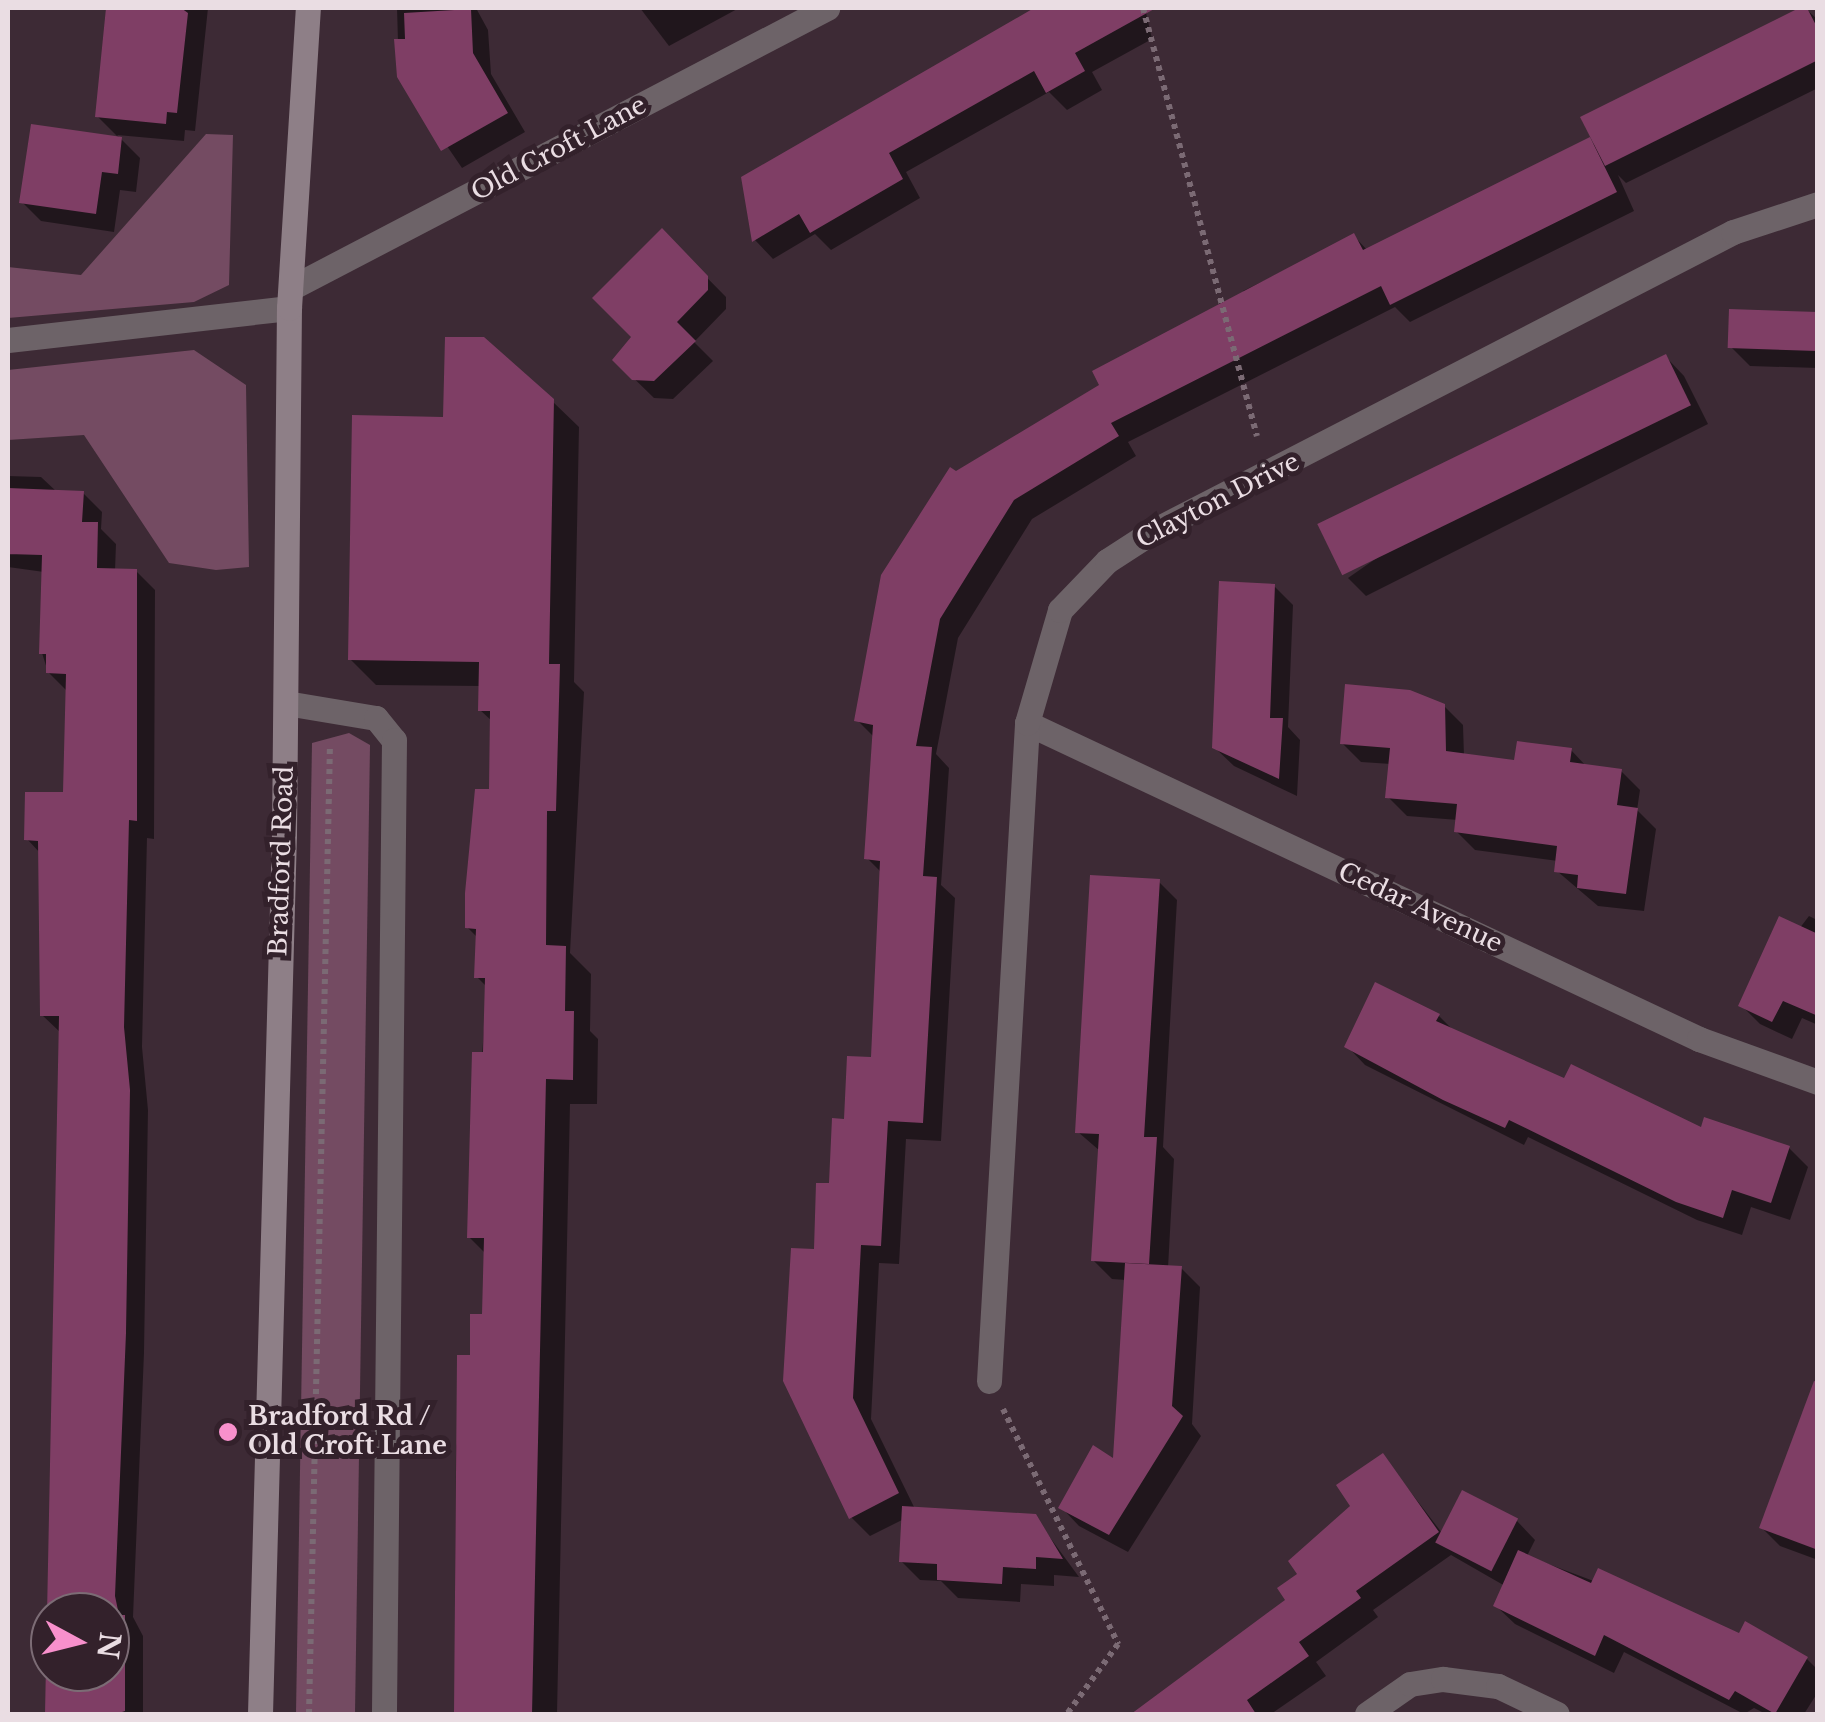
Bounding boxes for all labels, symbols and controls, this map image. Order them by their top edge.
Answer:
street label: Old Croft Lane [466,90,652,208]
street label: Clayton Drive [1131,447,1305,555]
street label: Bradford Road [264,765,300,957]
street label: Cedar Avenue [1332,856,1508,960]
place label: Bradford Rd / Old Croft Lane [248,1403,447,1462]
marker: Bradford Rd / Old Croft Lane [217,1421,239,1443]
north arrow [30,1592,130,1692]
text: N [89,1630,127,1661]

